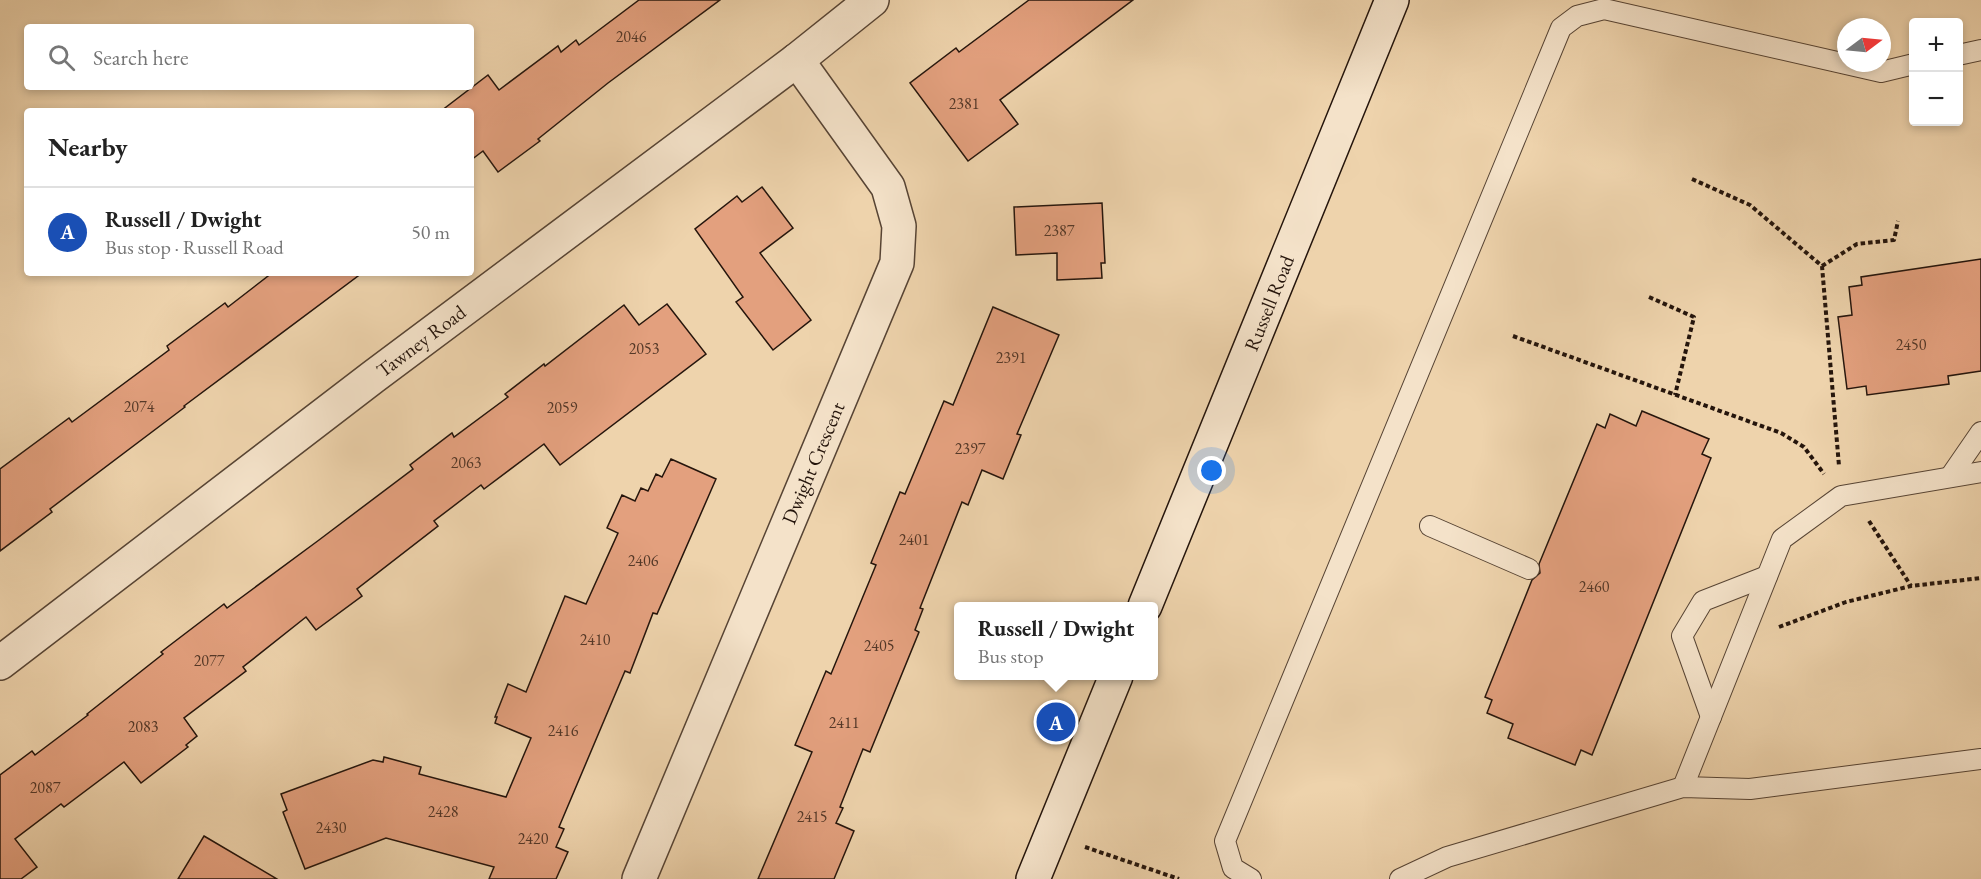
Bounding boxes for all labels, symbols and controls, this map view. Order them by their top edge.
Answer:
north arrow [1837,18,1891,72]
map controls [1909,18,1963,126]
button: + [1909,18,1963,72]
search box [24,24,474,90]
house number: 2046 [616,26,647,47]
icon: search [45,41,78,74]
text: Search here [93,43,188,72]
button: − [1909,72,1963,126]
house number: 2381 [949,93,979,114]
text: Nearby [48,130,128,164]
text: Russell / Dwight [105,205,261,234]
text: A [60,219,75,245]
text: 50 m [411,219,450,245]
house number: 2387 [1044,220,1075,241]
text: Bus stop · Russell Road [105,234,284,260]
street label: Russell Road [1238,251,1300,355]
street label: Tawney Road [371,298,472,383]
house number: 2450 [1896,334,1927,355]
house number: 2053 [629,338,660,359]
house number: 2391 [996,347,1026,368]
house number: 2074 [124,396,155,417]
house number: 2059 [547,397,578,418]
street label: Dwight Crescent [776,397,851,528]
house number: 2397 [955,438,986,459]
house number: 2063 [451,452,482,473]
your location [1197,456,1226,485]
house number: 2401 [899,529,929,550]
house number: 2406 [628,550,659,571]
house number: 2460 [1579,576,1610,597]
popup [954,602,1158,680]
text: Russell / Dwight [978,614,1134,643]
house number: 2410 [580,629,611,650]
house number: 2405 [864,635,894,656]
text: Bus stop [978,643,1044,669]
house number: 2077 [194,650,225,671]
pin: A [1036,700,1076,744]
house number: 2411 [829,712,859,733]
house number: 2083 [128,716,159,737]
house number: 2416 [548,720,579,741]
house number: 2087 [30,777,61,798]
house number: 2428 [428,801,459,822]
house number: 2415 [797,806,827,827]
house number: 2430 [316,817,347,838]
house number: 2420 [518,828,549,849]

